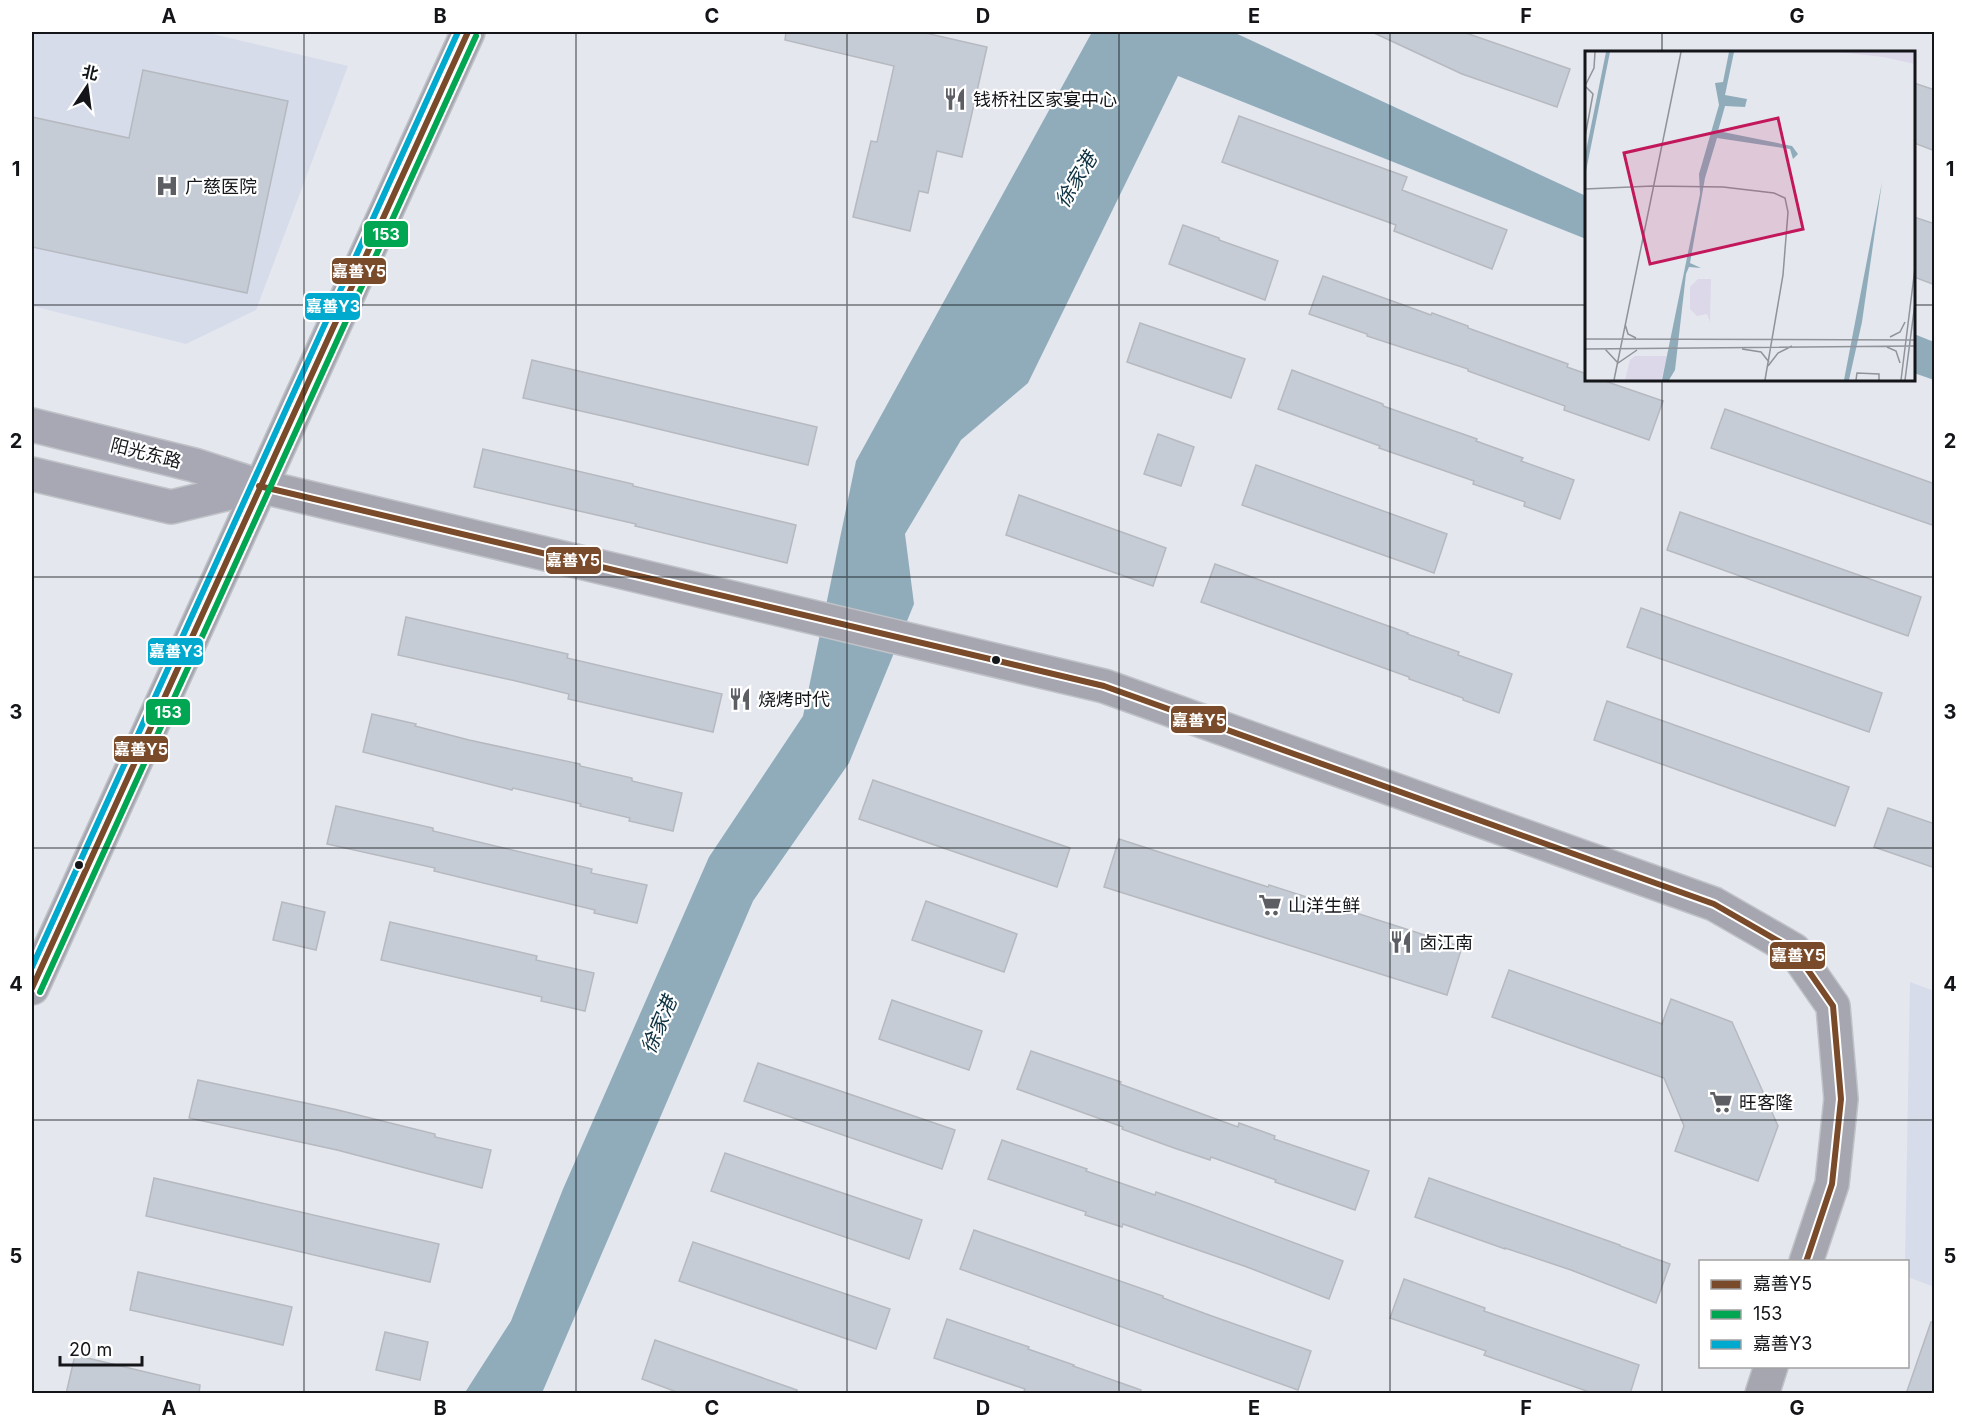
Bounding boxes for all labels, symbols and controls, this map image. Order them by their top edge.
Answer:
text: A [162,4,177,28]
text: B [433,4,447,28]
text: C [705,4,719,28]
text: D [976,4,990,28]
text: E [1248,4,1260,28]
text: F [1520,4,1532,28]
text: G [1789,4,1805,28]
inset map [1585,51,1915,381]
north arrow [57,57,117,117]
text: 北 [80,61,100,84]
restaurant icon: 钱桥社区家宴中心 [942,86,968,112]
place label: 钱桥社区家宴中心 [973,89,1117,110]
water label: 徐家港 [1050,146,1103,212]
text: 1 [12,157,20,181]
text: 1 [1946,157,1954,181]
hospital icon: 广慈医院 [154,173,180,199]
place label: 广慈医院 [185,176,257,197]
line badge: 153 [363,220,409,248]
text: 153 [372,224,400,244]
line badge: 嘉善Y5 [331,257,387,285]
text: 嘉善Y5 [332,261,386,281]
line badge: 嘉善Y3 [304,292,361,321]
text: 嘉善Y3 [306,296,360,316]
text: 2 [10,429,22,453]
text: 2 [1944,429,1956,453]
street label: 阳光东路 [109,434,183,472]
line badge: 嘉善Y5 [545,546,602,575]
text: 嘉善Y5 [546,550,600,570]
line badge: 嘉善Y3 [147,637,204,666]
text: 嘉善Y3 [149,641,203,661]
unlabelled marker [990,654,1002,666]
restaurant icon: 烧烤时代 [727,686,753,712]
place label: 烧烤时代 [758,689,830,710]
line badge: 153 [145,698,191,726]
text: 3 [10,700,22,724]
text: 3 [1944,700,1956,724]
text: 153 [154,702,182,722]
line badge: 嘉善Y5 [1170,705,1227,734]
text: 嘉善Y5 [1172,710,1226,730]
line badge: 嘉善Y5 [113,735,169,763]
text: 嘉善Y5 [114,739,168,759]
unlabelled marker [73,859,85,871]
supermarket icon: 山洋生鲜 [1257,892,1283,918]
place label: 山洋生鲜 [1288,895,1360,916]
restaurant icon: 卤江南 [1388,929,1414,955]
place label: 卤江南 [1419,932,1473,953]
line badge: 嘉善Y5 [1769,941,1826,970]
text: 嘉善Y5 [1771,945,1825,965]
text: 4 [9,972,23,996]
text: 4 [1943,972,1957,996]
water label: 徐家港 [636,990,683,1057]
supermarket icon: 旺客隆 [1708,1089,1734,1115]
place label: 旺客隆 [1739,1092,1793,1113]
text: 5 [10,1244,22,1268]
text: 5 [1944,1244,1956,1268]
legend [1699,1260,1909,1368]
text: 嘉善Y5 [1753,1273,1812,1294]
text: 153 [1753,1303,1782,1324]
scale bar [60,1329,142,1367]
text: 嘉善Y3 [1753,1333,1812,1354]
text: 20 m [69,1339,112,1360]
text: A [162,1396,177,1420]
text: B [433,1396,447,1420]
text: C [705,1396,719,1420]
text: D [976,1396,990,1420]
text: E [1248,1396,1260,1420]
text: F [1520,1396,1532,1420]
text: G [1789,1396,1805,1420]

